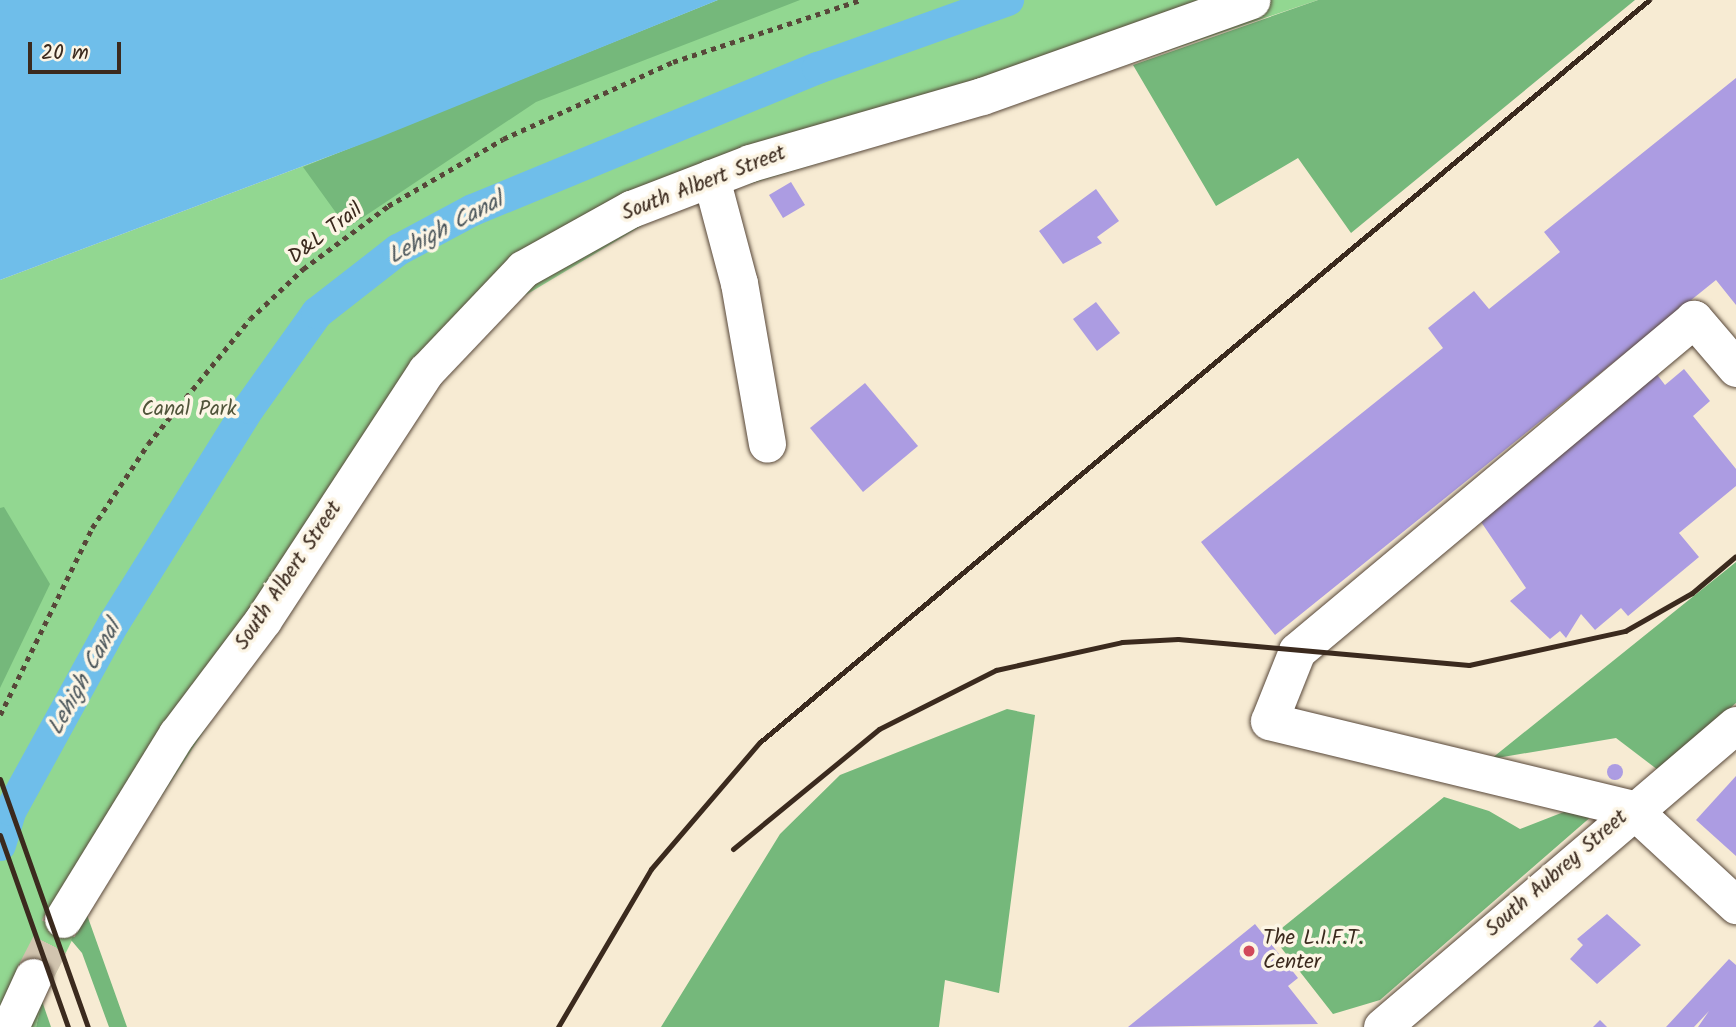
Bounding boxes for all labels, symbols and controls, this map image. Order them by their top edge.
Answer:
scale bar [32,28,124,72]
text: 20 m [41,37,89,70]
street label: South Albert Street [618,141,790,227]
water label: Lehigh Canal [384,187,508,271]
street label: D&L Trail [284,198,368,270]
park label: Canal Park [141,397,237,423]
street label: South Albert Street [230,497,348,655]
water label: Lehigh Canal [42,616,128,740]
street label: South Aubrey Street [1481,805,1633,943]
place label: The L.I.F.T. Center [1263,926,1363,976]
marker: The L.I.F.T. Center [1241,943,1257,959]

